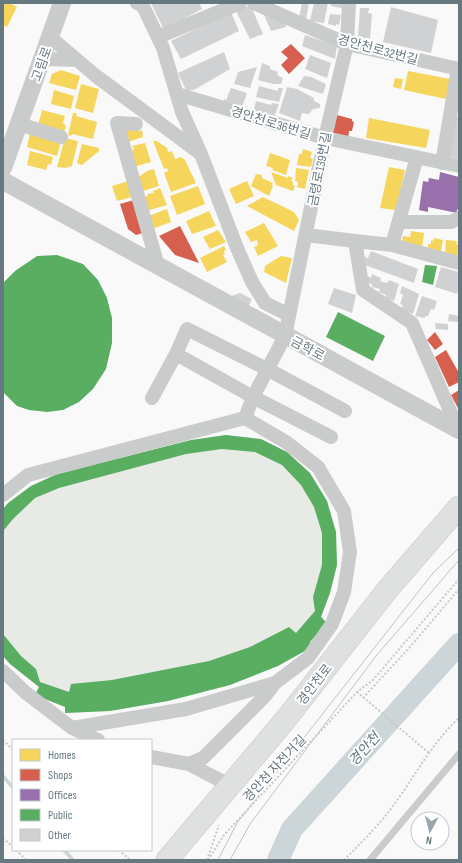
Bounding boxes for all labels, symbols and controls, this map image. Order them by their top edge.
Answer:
street label: 경안천로32번길 [336,32,420,68]
street label: 고림로 [28,45,56,84]
street label: 경안천로36번길 [229,103,313,143]
street label: 금령로139번길 [305,131,335,208]
street label: 금학로 [288,333,327,364]
street label: 경안천로 [294,661,336,708]
water label: 경안천 [345,728,384,769]
street label: 경안천 자전거길 [240,732,310,806]
legend [12,739,152,851]
text: Homes [48,748,76,763]
text: Shops [48,768,73,783]
text: Offices [48,788,77,803]
text: Public [48,808,73,823]
north arrow [410,811,450,851]
text: Other [48,828,72,843]
text: N [425,834,433,847]

